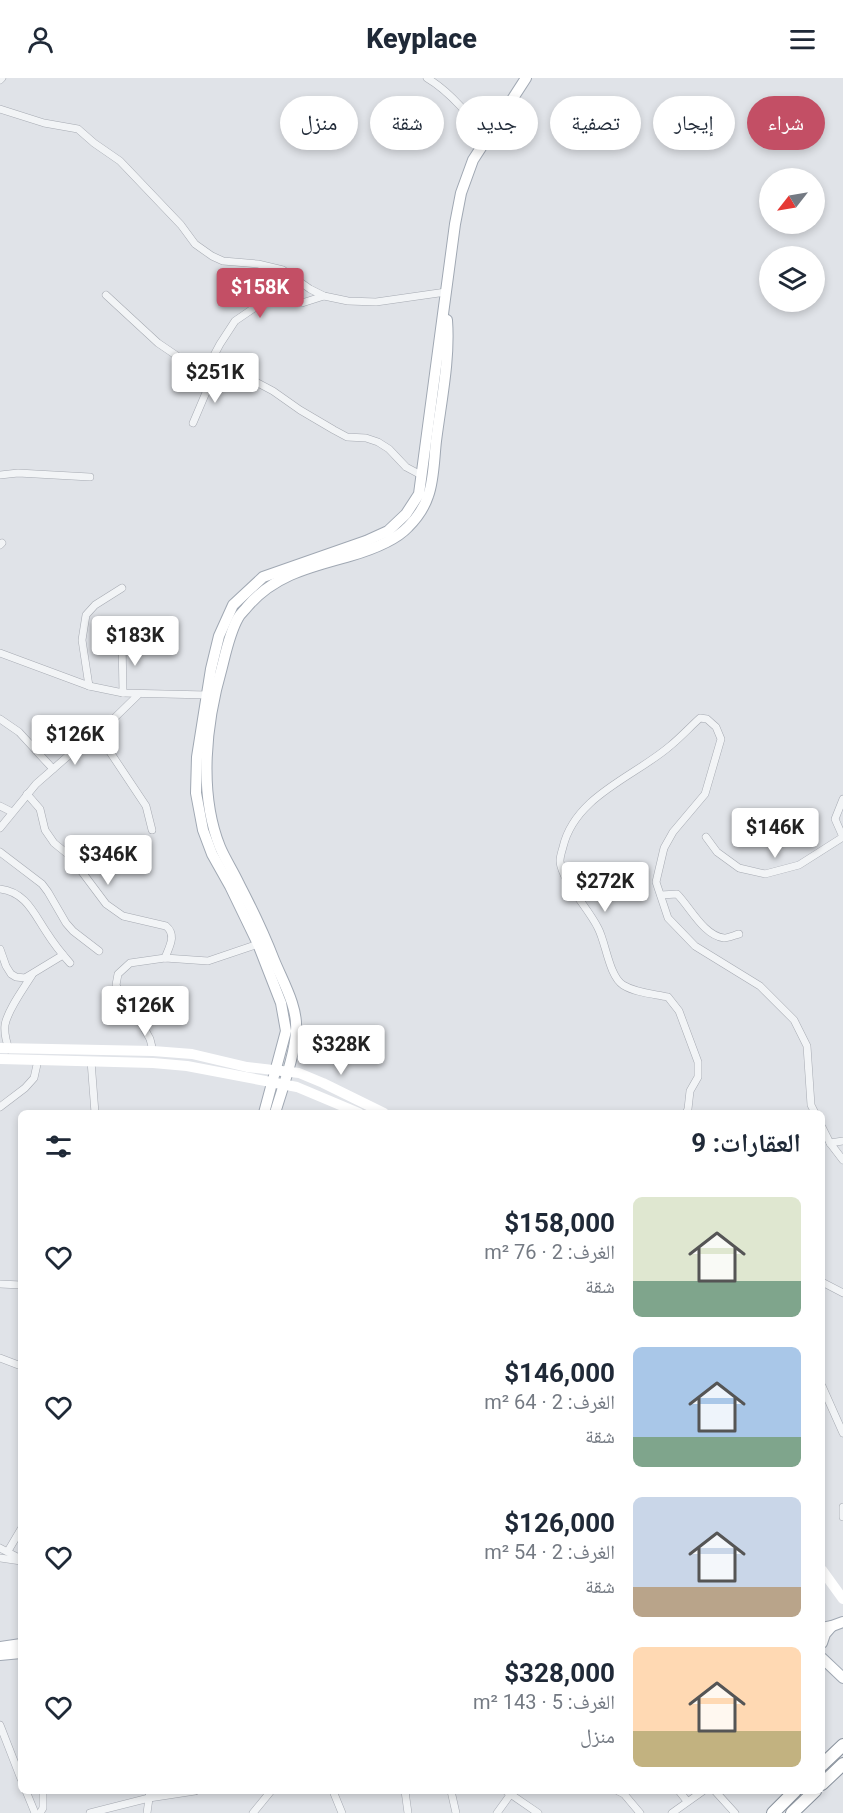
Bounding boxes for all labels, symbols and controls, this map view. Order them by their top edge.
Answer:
icon: person [24,23,57,56]
text: Keyplace [366,23,477,55]
icon: menu [786,23,819,56]
chip: منزل [280,96,358,150]
chip: شقة [370,96,444,150]
chip: جديد [456,96,538,150]
chip: تصفية [550,96,641,150]
chip: إيجار [653,96,735,150]
chip: شراء [747,96,825,150]
north arrow [759,168,825,234]
map controls [759,168,825,312]
button: layers [759,246,825,312]
pin: $158K [218,268,302,319]
text: $158K [231,275,289,299]
pin: $251K [173,353,257,404]
text: $251K [186,360,244,384]
pin: $183K [93,616,177,667]
text: $183K [106,623,164,647]
pin: $126K [33,715,117,766]
text: $126K [46,722,104,746]
pin: $146K [733,808,817,859]
text: $146K [746,815,804,839]
pin: $346K [66,835,150,886]
text: $346K [79,842,137,866]
pin: $272K [563,862,647,913]
text: $272K [576,869,634,893]
pin: $126K [103,986,187,1037]
text: $126K [116,993,174,1017]
pin: $328K [299,1025,383,1076]
text: $328K [312,1032,370,1056]
text: العقارات: 9 [691,1128,801,1158]
icon: filters [42,1130,75,1163]
text: $158,000 [504,1208,615,1238]
icon: home [681,1221,753,1293]
text: الغرف: 2 · 76 m² [484,1240,615,1264]
icon: heart [42,1241,75,1274]
text: شقة [585,1274,615,1298]
text: $146,000 [504,1358,615,1388]
icon: home [681,1371,753,1443]
text: الغرف: 2 · 64 m² [484,1390,615,1414]
icon: heart [42,1391,75,1424]
text: شقة [585,1424,615,1448]
text: $126,000 [504,1508,615,1538]
icon: home [681,1521,753,1593]
text: الغرف: 2 · 54 m² [484,1540,615,1564]
icon: heart [42,1541,75,1574]
text: شقة [585,1574,615,1598]
text: $328,000 [504,1658,615,1688]
icon: home [681,1671,753,1743]
text: الغرف: 5 · 143 m² [473,1690,615,1714]
icon: heart [42,1691,75,1724]
text: منزل [580,1724,615,1748]

